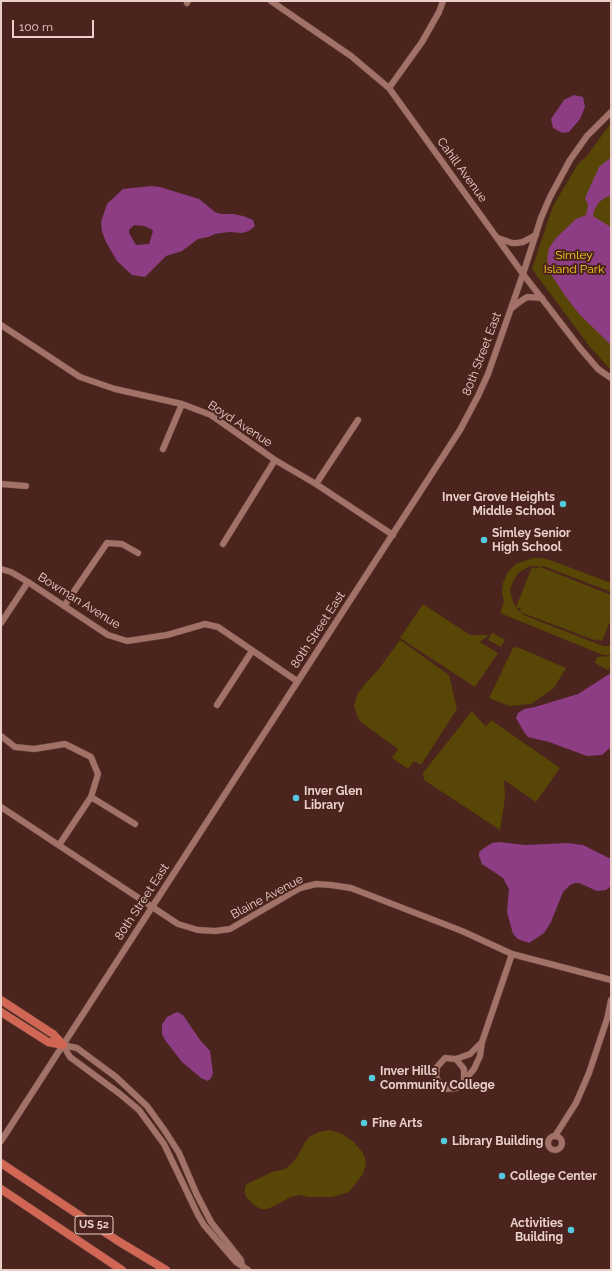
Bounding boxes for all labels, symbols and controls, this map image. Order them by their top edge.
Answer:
scale bar [14,12,96,38]
text: 100 m [19,20,53,34]
street label: Cahill Avenue [434,135,490,205]
park label: Simley Island Park [544,248,604,276]
street label: 80th Street East [459,310,505,398]
street label: Boyd Avenue [205,398,275,450]
place label: Inver Grove Heights Middle School [442,490,555,518]
marker: Inver Grove Heights Middle School [558,499,568,509]
place label: Simley Senior High School [492,526,571,554]
marker: Simley Senior High School [479,535,489,545]
street label: Bowman Avenue [35,570,123,632]
street label: 80th Street East [288,589,348,671]
place label: Inver Glen Library [304,784,363,812]
marker: Inver Glen Library [291,793,301,803]
street label: 80th Street East [112,861,172,943]
street label: Blaine Avenue [228,872,306,922]
place label: Inver Hills Community College [380,1064,495,1092]
marker: Inver Hills Community College [367,1073,377,1083]
place label: Fine Arts [372,1116,423,1130]
marker: Fine Arts [359,1118,369,1128]
place label: Library Building [452,1134,543,1148]
marker: Library Building [439,1136,449,1146]
place label: College Center [510,1169,597,1183]
marker: College Center [497,1171,507,1181]
road number: US 52 [75,1216,113,1234]
place label: Activities Building [510,1216,563,1244]
marker: Activities Building [566,1225,576,1235]

